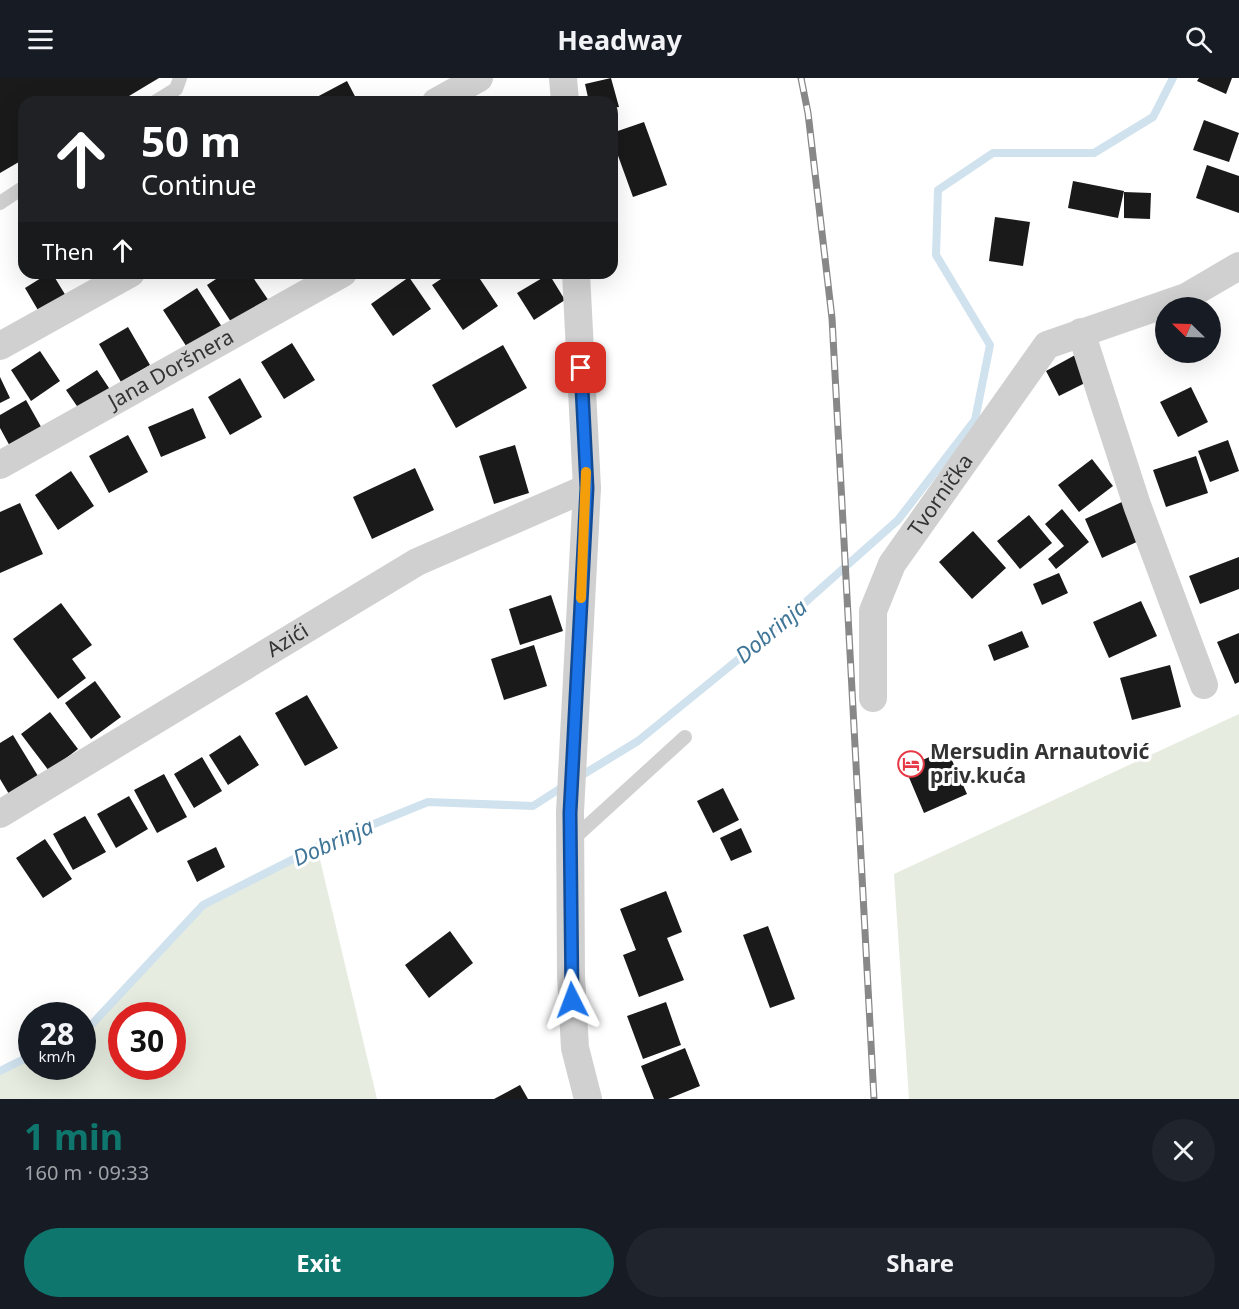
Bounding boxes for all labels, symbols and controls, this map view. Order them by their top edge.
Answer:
text: Headway [557,21,682,58]
icon: menu [24,23,57,56]
icon: search [1182,23,1215,56]
text: 50 m [141,112,241,169]
icon: ahead [42,120,120,198]
text: Continue [141,166,256,203]
icon: ahead [106,234,139,267]
text: Then [42,236,94,266]
north arrow [1155,297,1221,363]
map controls [1155,297,1221,363]
street label: Jana Doršnera [101,322,238,416]
pin [555,342,606,393]
icon: arrive [564,351,597,384]
street label: Tvornička [901,448,979,541]
water label: Dobrinja [728,591,813,669]
street label: Azići [261,616,313,663]
place label: Mersudin Arnautović priv.kuća [930,737,1149,789]
hotel icon: Mersudin Arnautović priv.kuća [896,749,926,779]
water label: Dobrinja [288,810,378,872]
position arrow [540,968,604,1032]
speed limit sign: 30 [108,1002,186,1080]
text: 28 [40,1013,74,1054]
text: km/h [39,1046,75,1066]
text: 1 min [24,1112,123,1161]
button: close [1152,1119,1215,1182]
text: 160 m · 09:33 [24,1159,149,1186]
button: Exit [24,1228,614,1297]
button: Share [626,1228,1215,1297]

